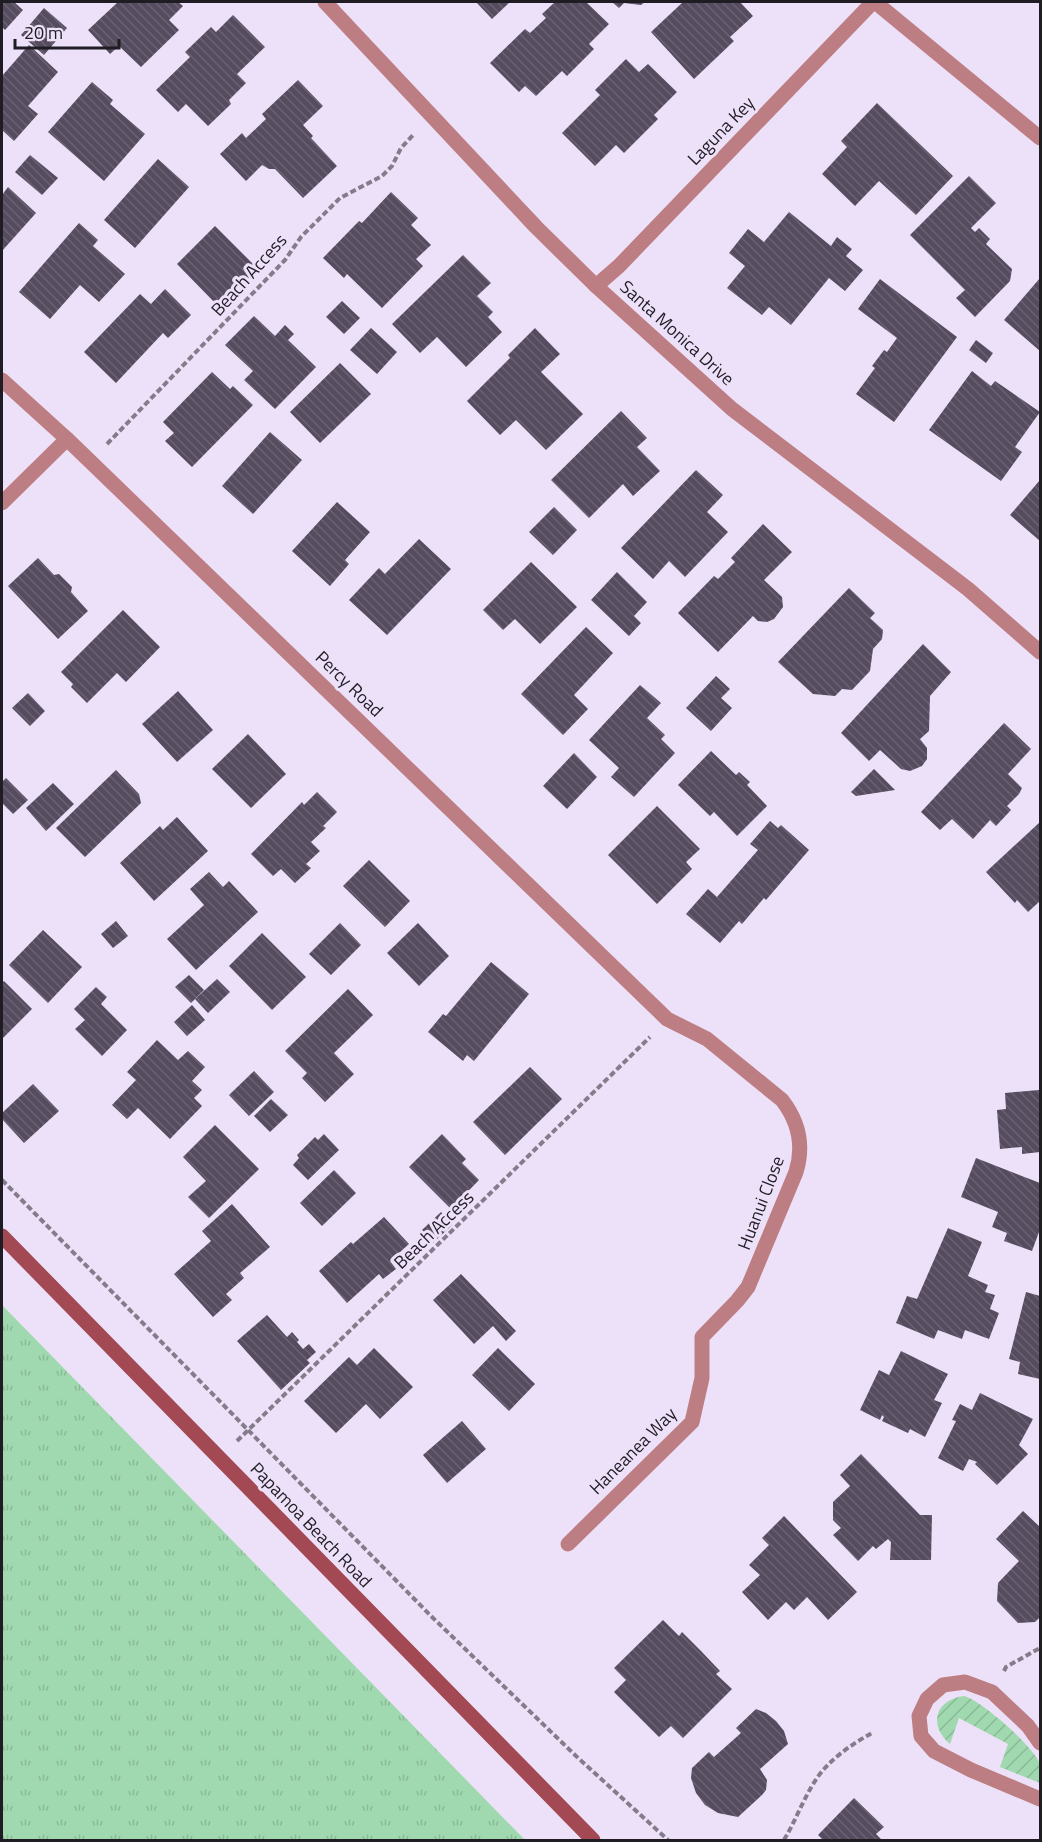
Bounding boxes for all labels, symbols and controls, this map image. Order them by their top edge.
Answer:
scale bar [15,12,118,50]
text: 20 m [24,19,63,46]
street label: Laguna Key [681,90,761,171]
street label: Beach Access [204,228,293,322]
street label: Santa Monica Drive [614,274,741,392]
street label: Percy Road [309,644,389,723]
street label: Huanui Close [730,1152,791,1254]
street label: Beach Access [387,1184,480,1275]
street label: Haneanea Way [583,1401,683,1500]
street label: Papamoa Beach Road [244,1456,378,1593]

